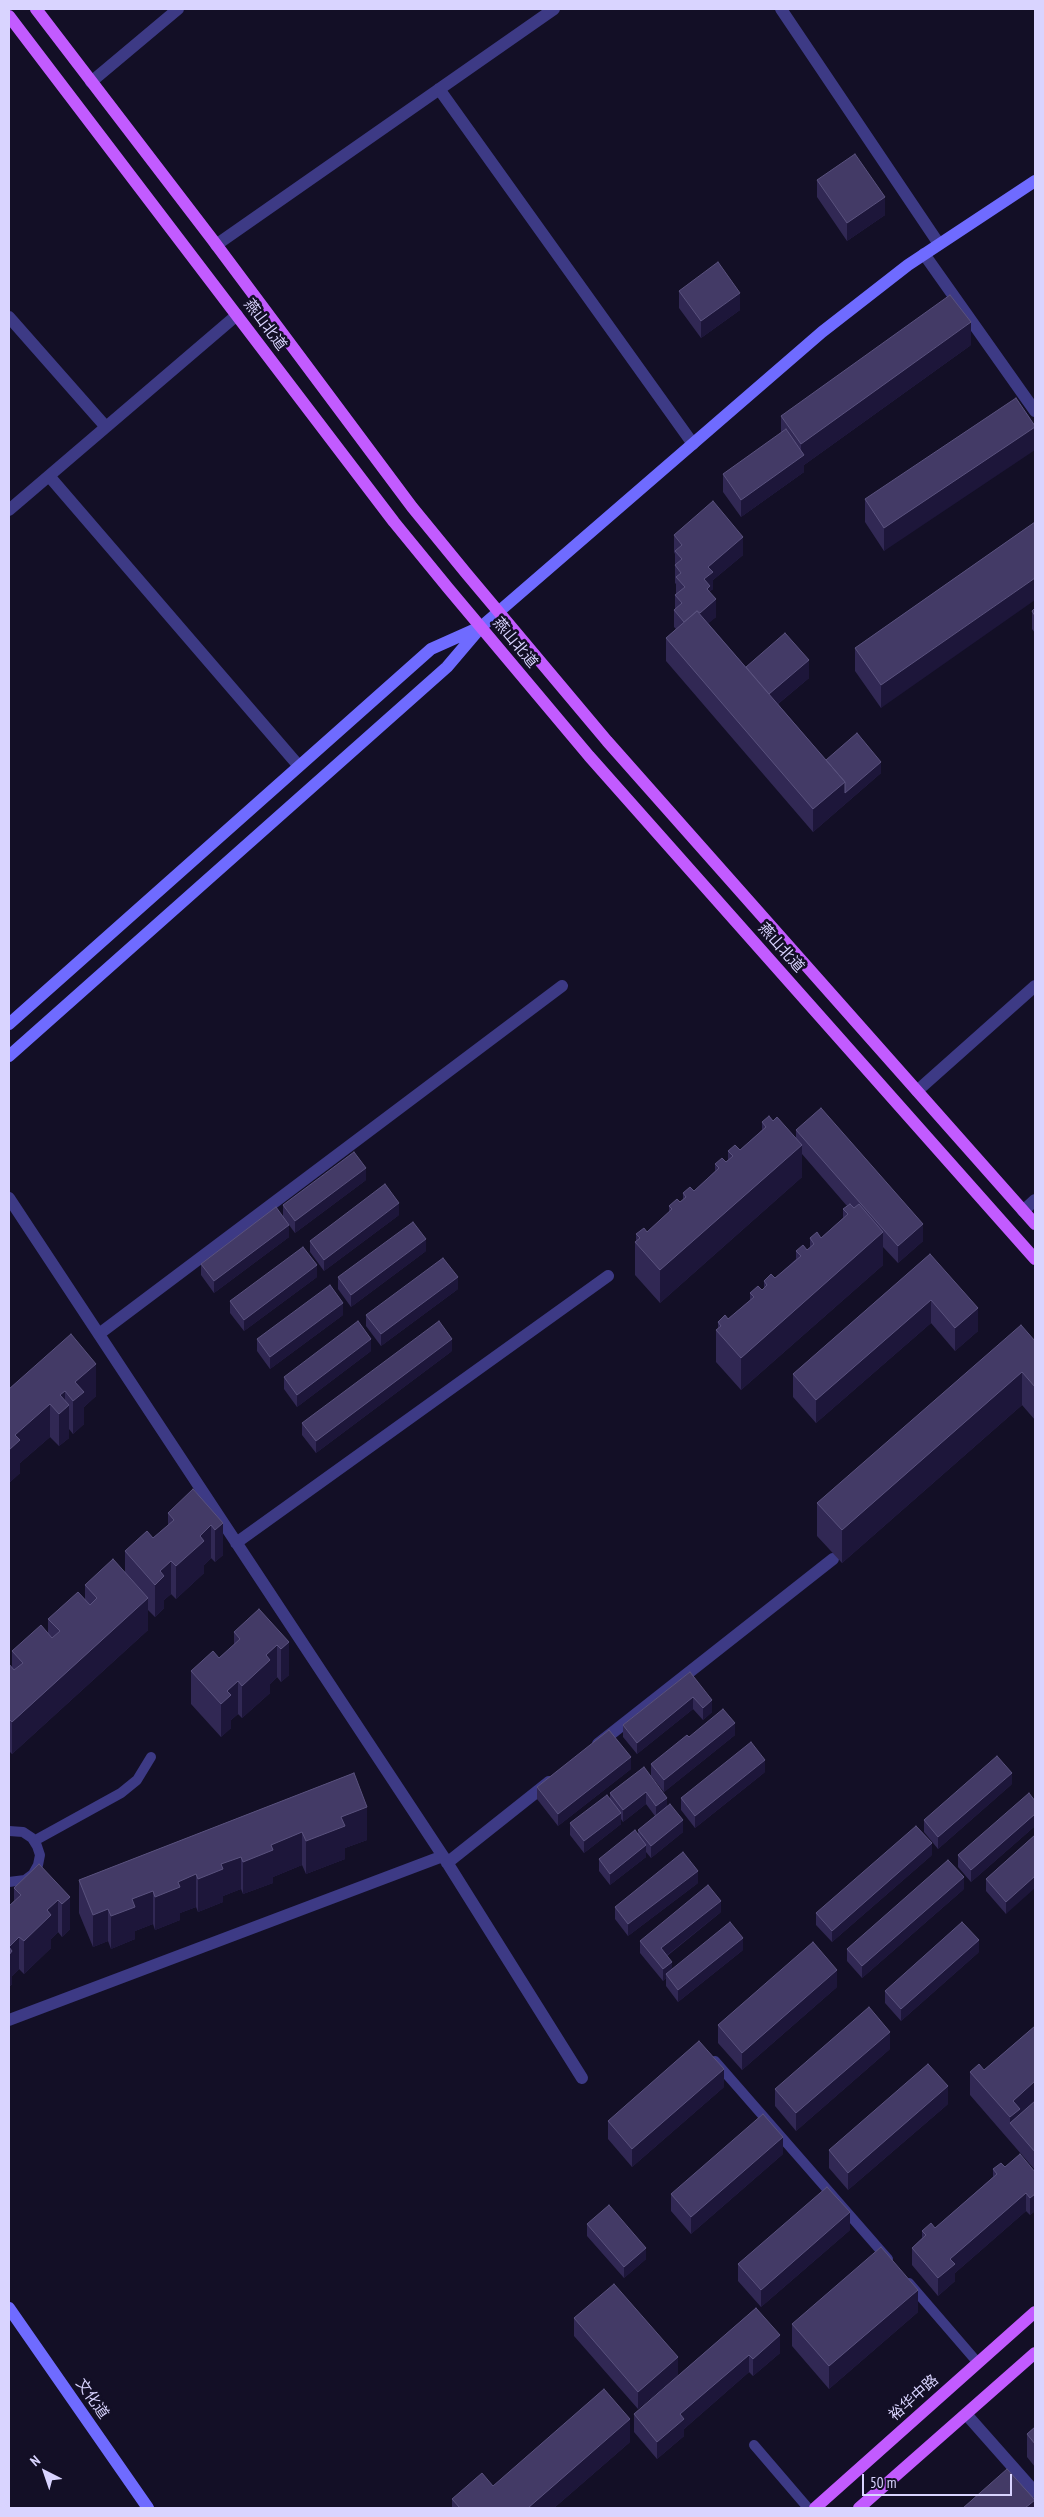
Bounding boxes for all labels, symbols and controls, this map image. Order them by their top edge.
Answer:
street label: 燕山北道 [240,296,290,354]
street label: 燕山北道 [489,614,541,672]
street label: 燕山北道 [754,920,808,976]
street label: 裕华中路 [886,2371,942,2425]
street label: 文化道 [72,2375,112,2423]
north arrow [20,2447,70,2497]
text: N [26,2451,44,2470]
scale bar [864,2464,1014,2496]
text: 50 m [870,2473,896,2492]

